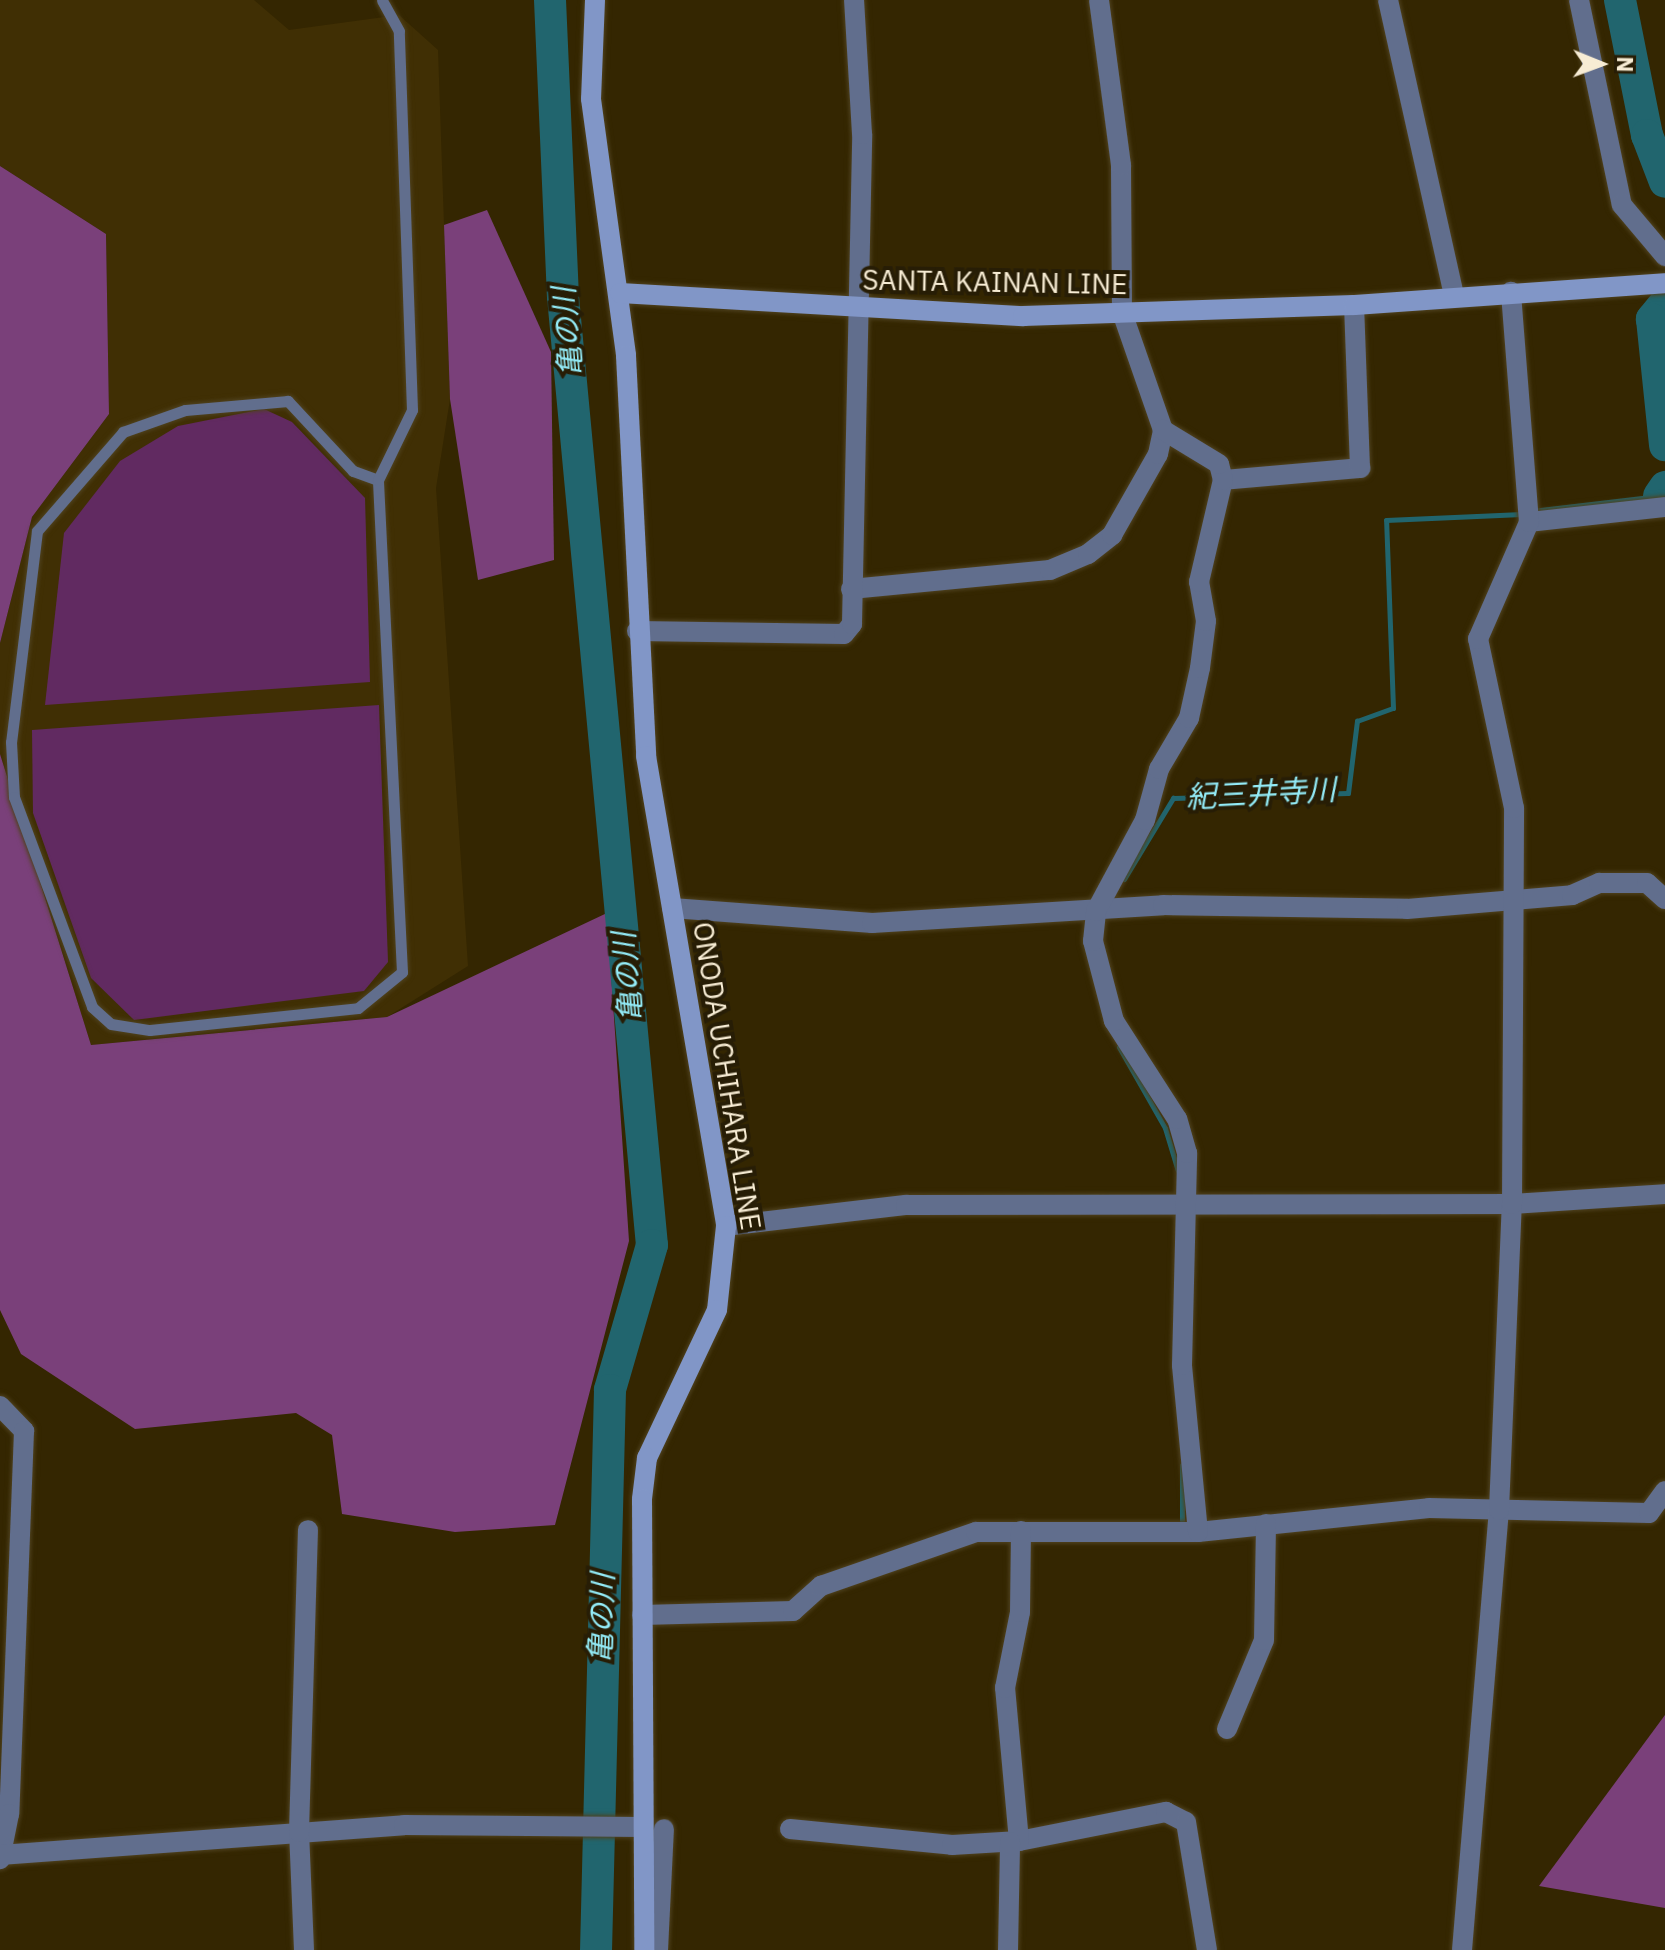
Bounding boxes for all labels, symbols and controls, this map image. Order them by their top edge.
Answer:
north arrow [1561,24,1641,104]
text: N [1611,56,1640,73]
street label: SANTA KAINAN LINE [862,263,1128,301]
water label: 亀の川 [545,286,589,378]
water label: 紀三井寺川 [1185,771,1337,815]
street label: ONODA UCHIHARA LINE [686,920,768,1232]
water label: 亀の川 [605,931,649,1023]
water label: 亀の川 [581,1572,621,1664]

